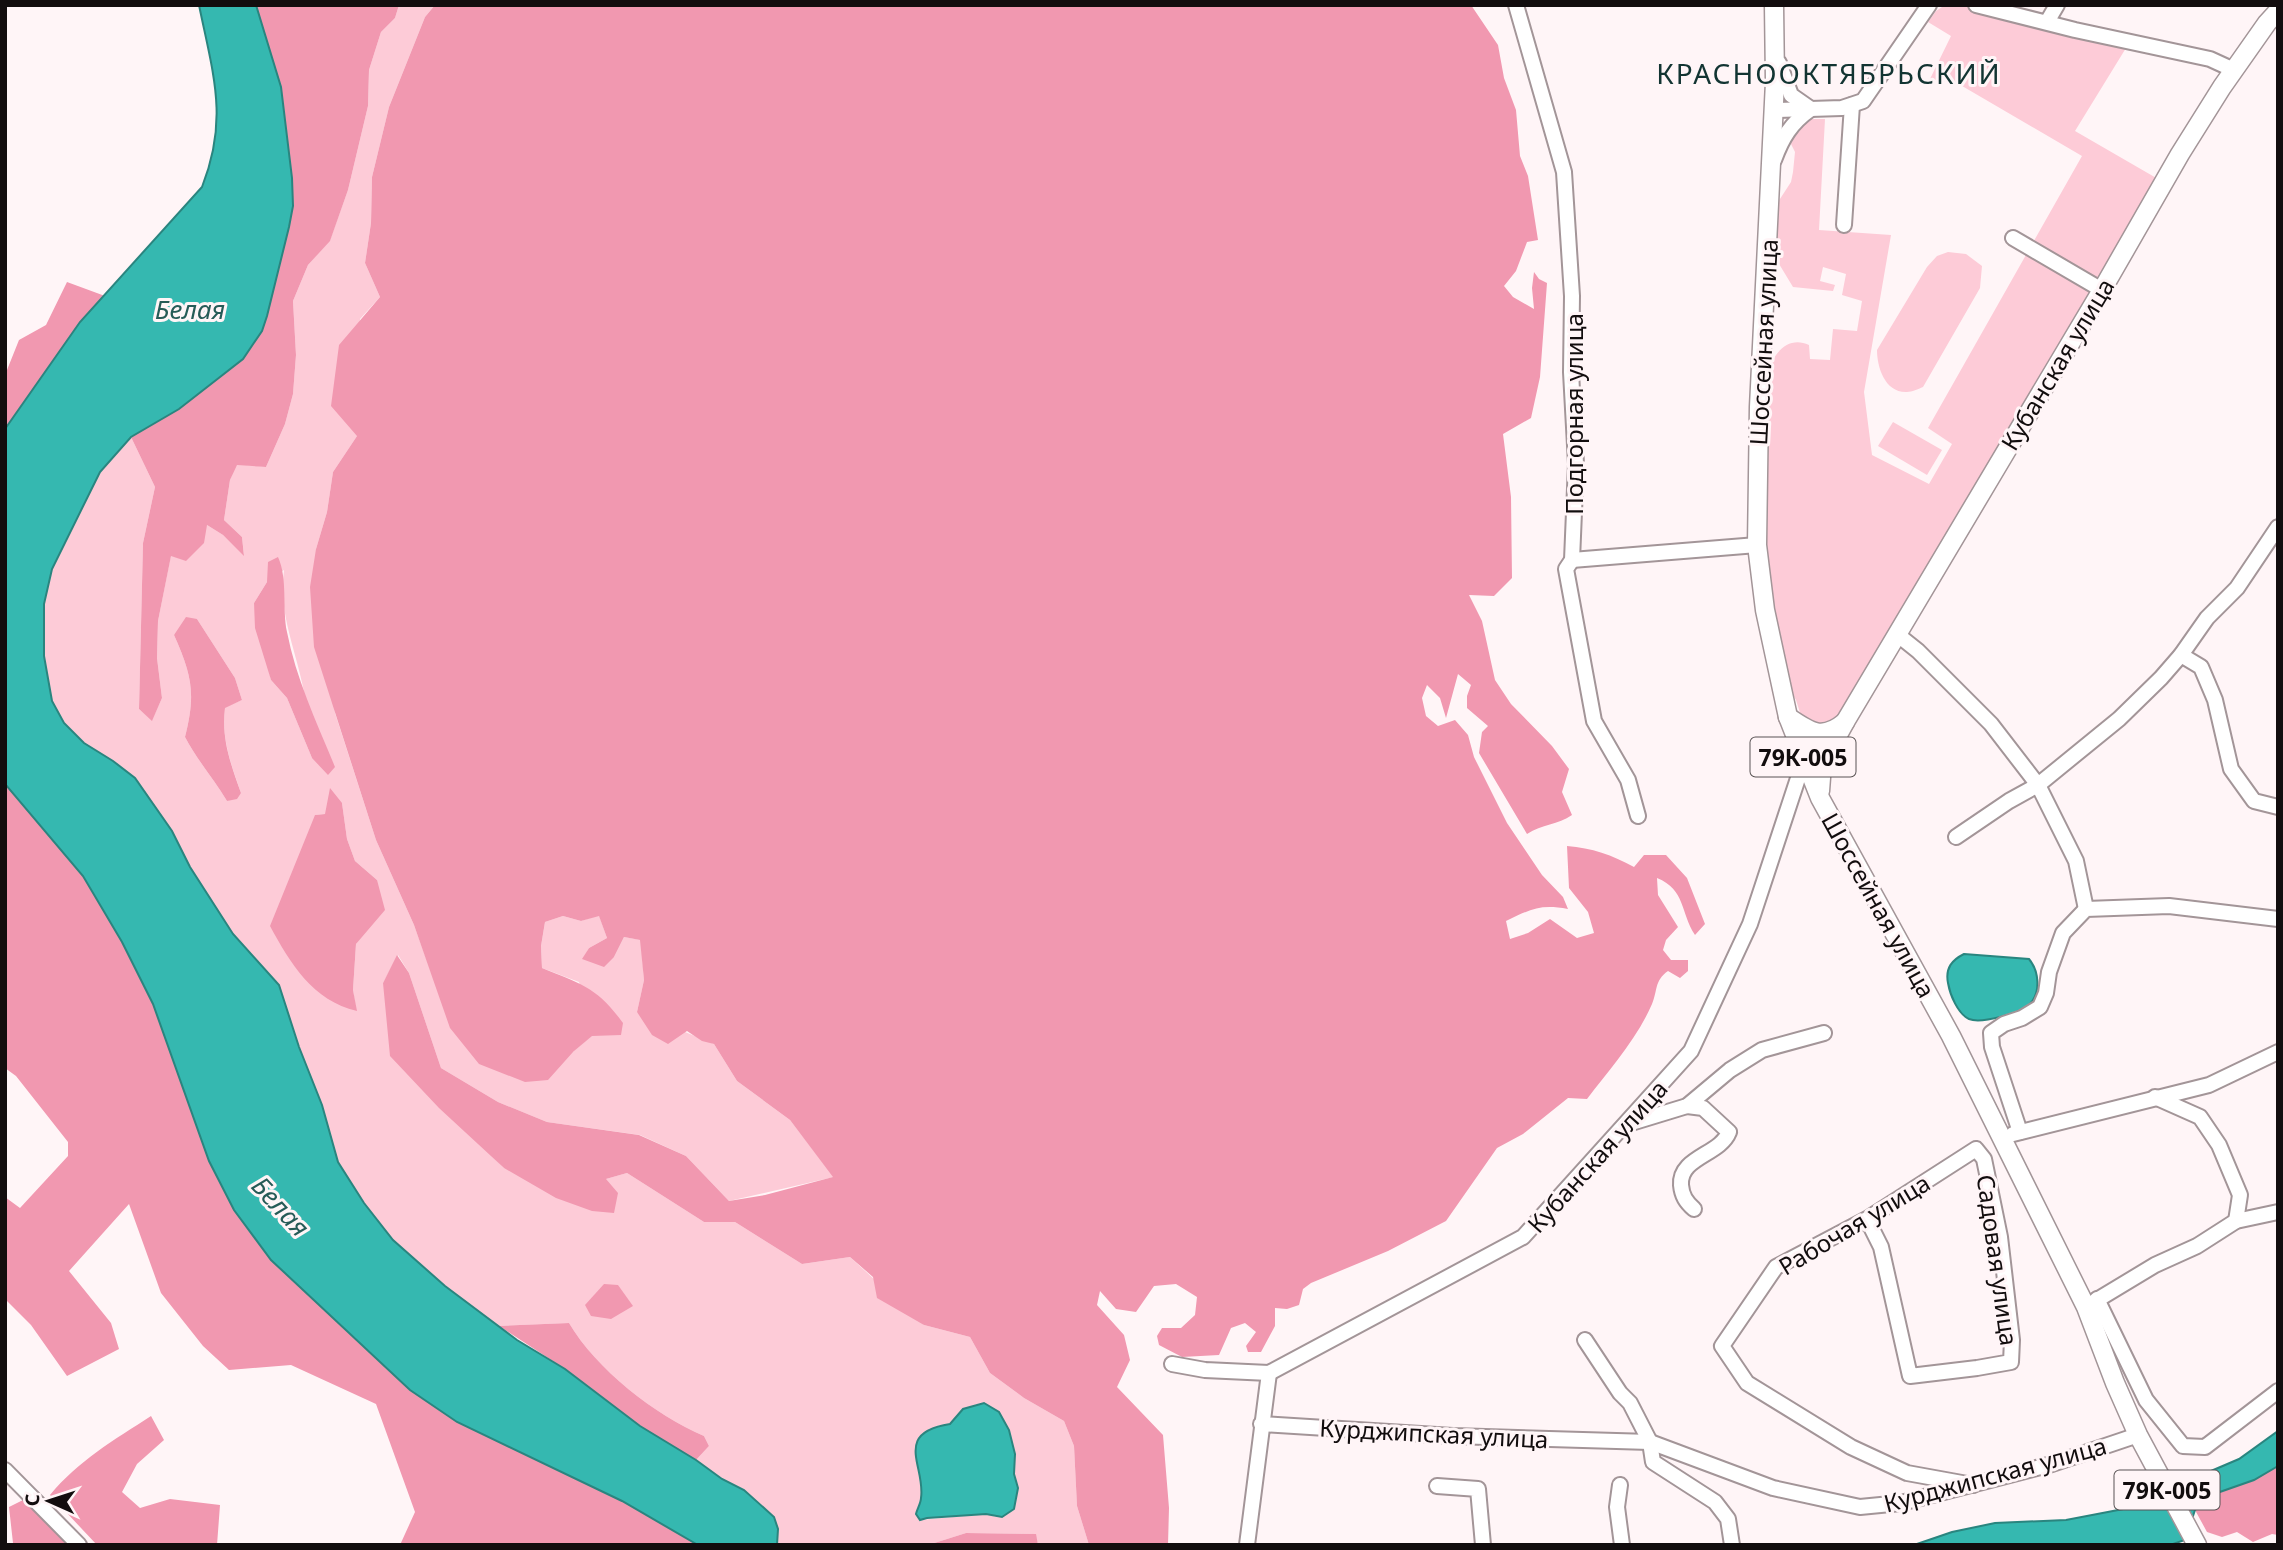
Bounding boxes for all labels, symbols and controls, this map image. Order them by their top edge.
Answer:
district label: КРАСНООКТЯБРЬСКИЙ [1656,54,2002,92]
street label: Шоссейная улица [1741,238,1785,446]
street label: Кубанская улица [1993,272,2121,456]
water label: Белая [155,291,225,327]
street label: Подгорная улица [1557,313,1590,515]
road number: 79К-005 [1750,737,1856,776]
street label: Шоссейная улица [1814,807,1944,1003]
street label: Кубанская улица [1520,1073,1674,1239]
street label: Рабочая улица [1772,1166,1936,1282]
water label: Белая [244,1168,318,1244]
street label: Садовая улица [1970,1172,2026,1348]
street label: Курджипская улица [1319,1411,1549,1455]
street label: Курджипская улица [1880,1428,2110,1520]
north arrow [14,1466,84,1536]
road number: 79К-005 [2114,1470,2220,1510]
text: С [19,1493,45,1507]

